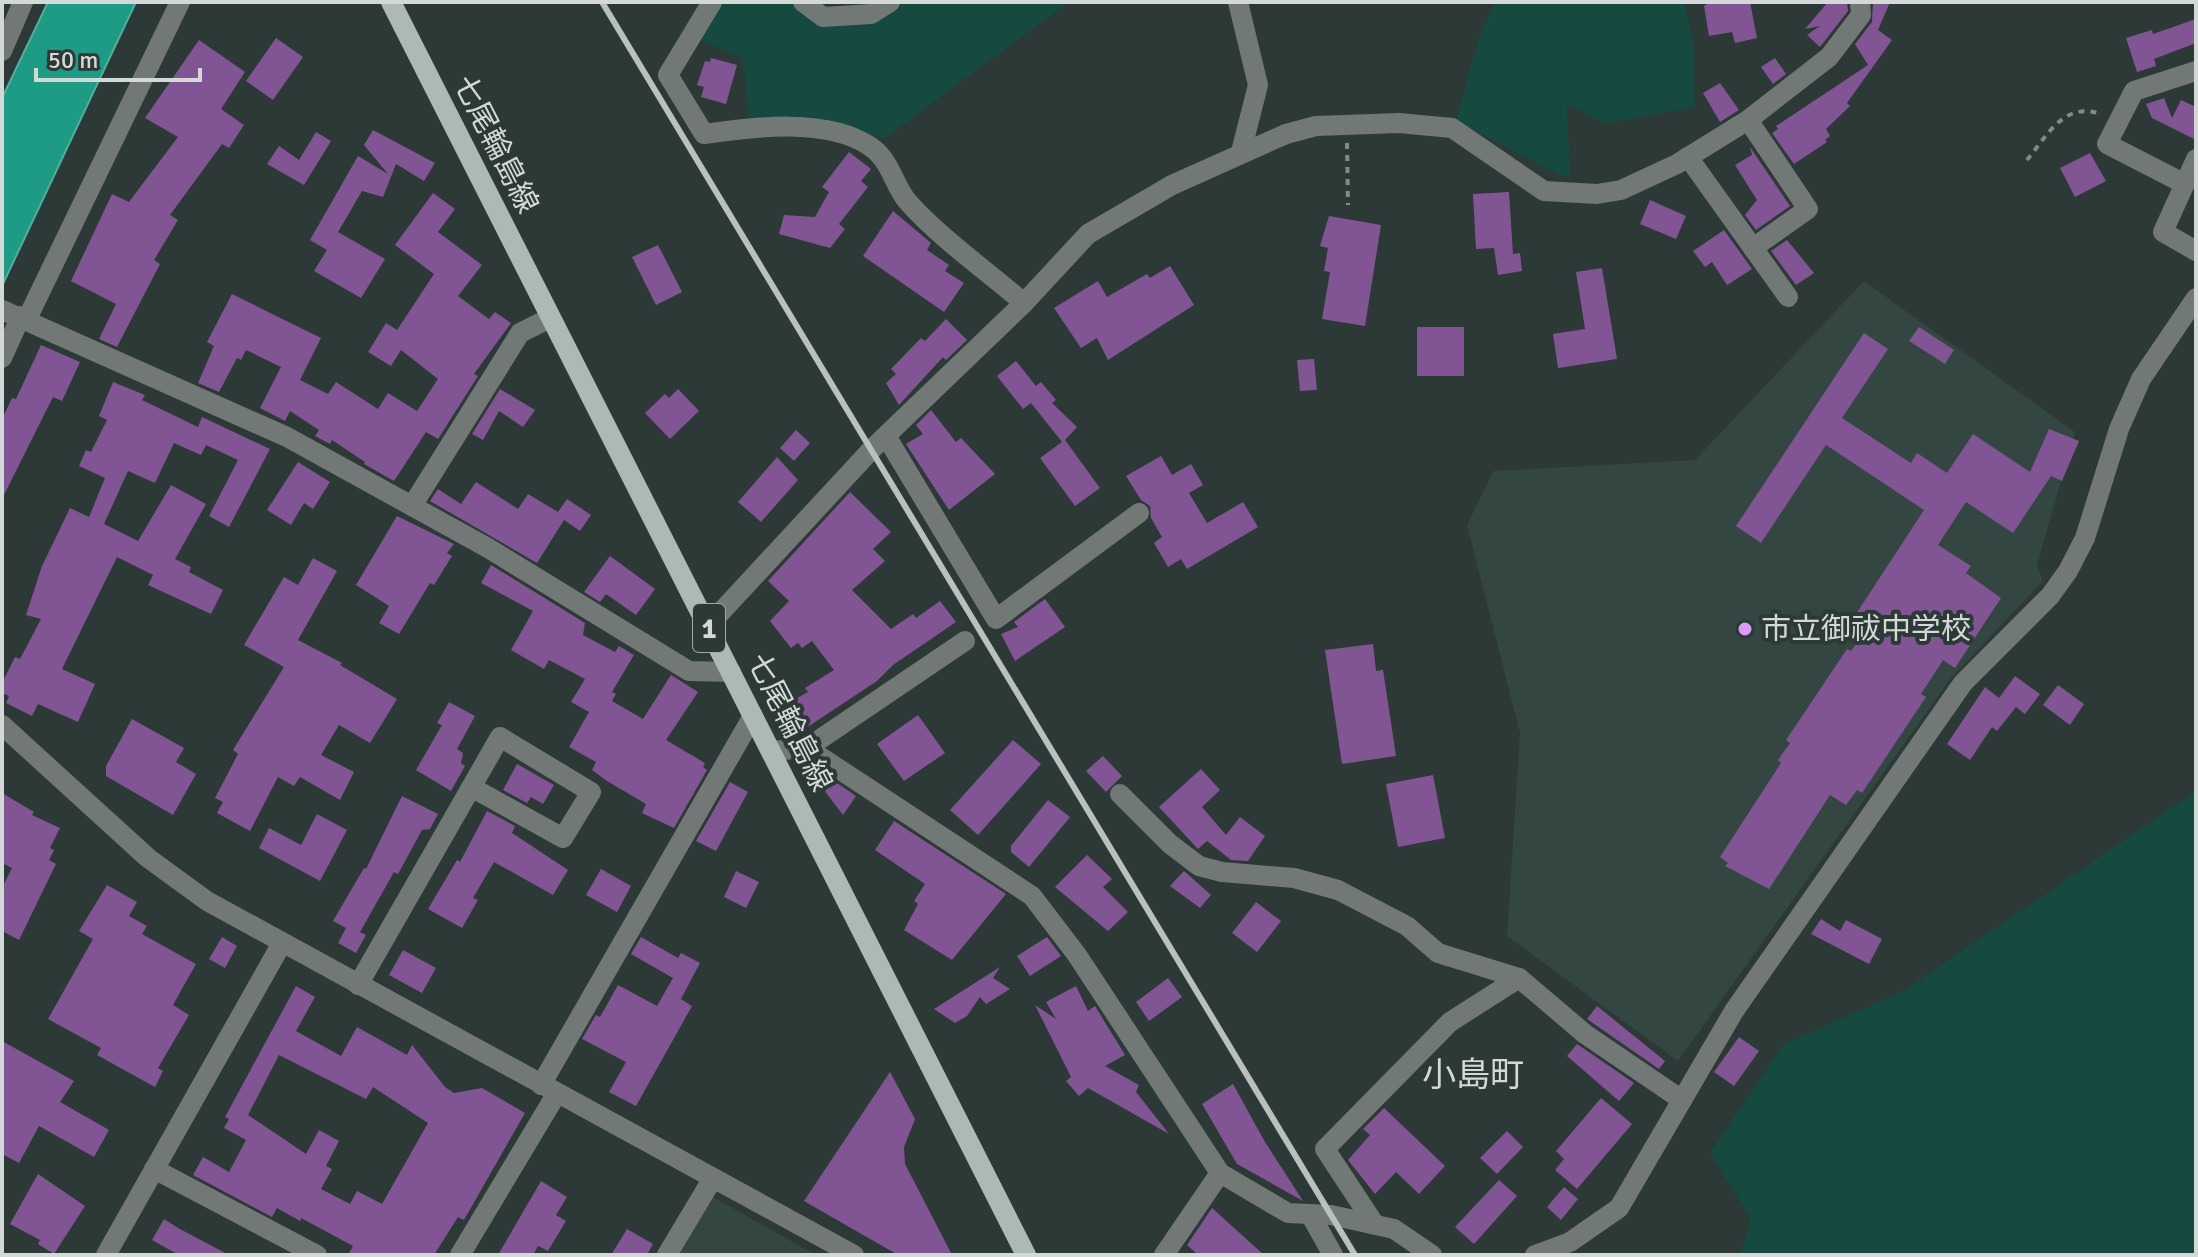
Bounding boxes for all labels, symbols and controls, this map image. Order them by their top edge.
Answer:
scale bar [36,32,200,82]
text: 50 m [48,45,98,75]
street label: 七尾輪島線 [445,69,546,219]
road number: 1 [693,604,725,652]
place label: 市立御祓中学校 [1761,611,1971,648]
marker: 市立御祓中学校 [1736,620,1754,638]
street label: 七尾輪島線 [739,647,840,797]
district label: 小島町 [1422,1054,1524,1096]

